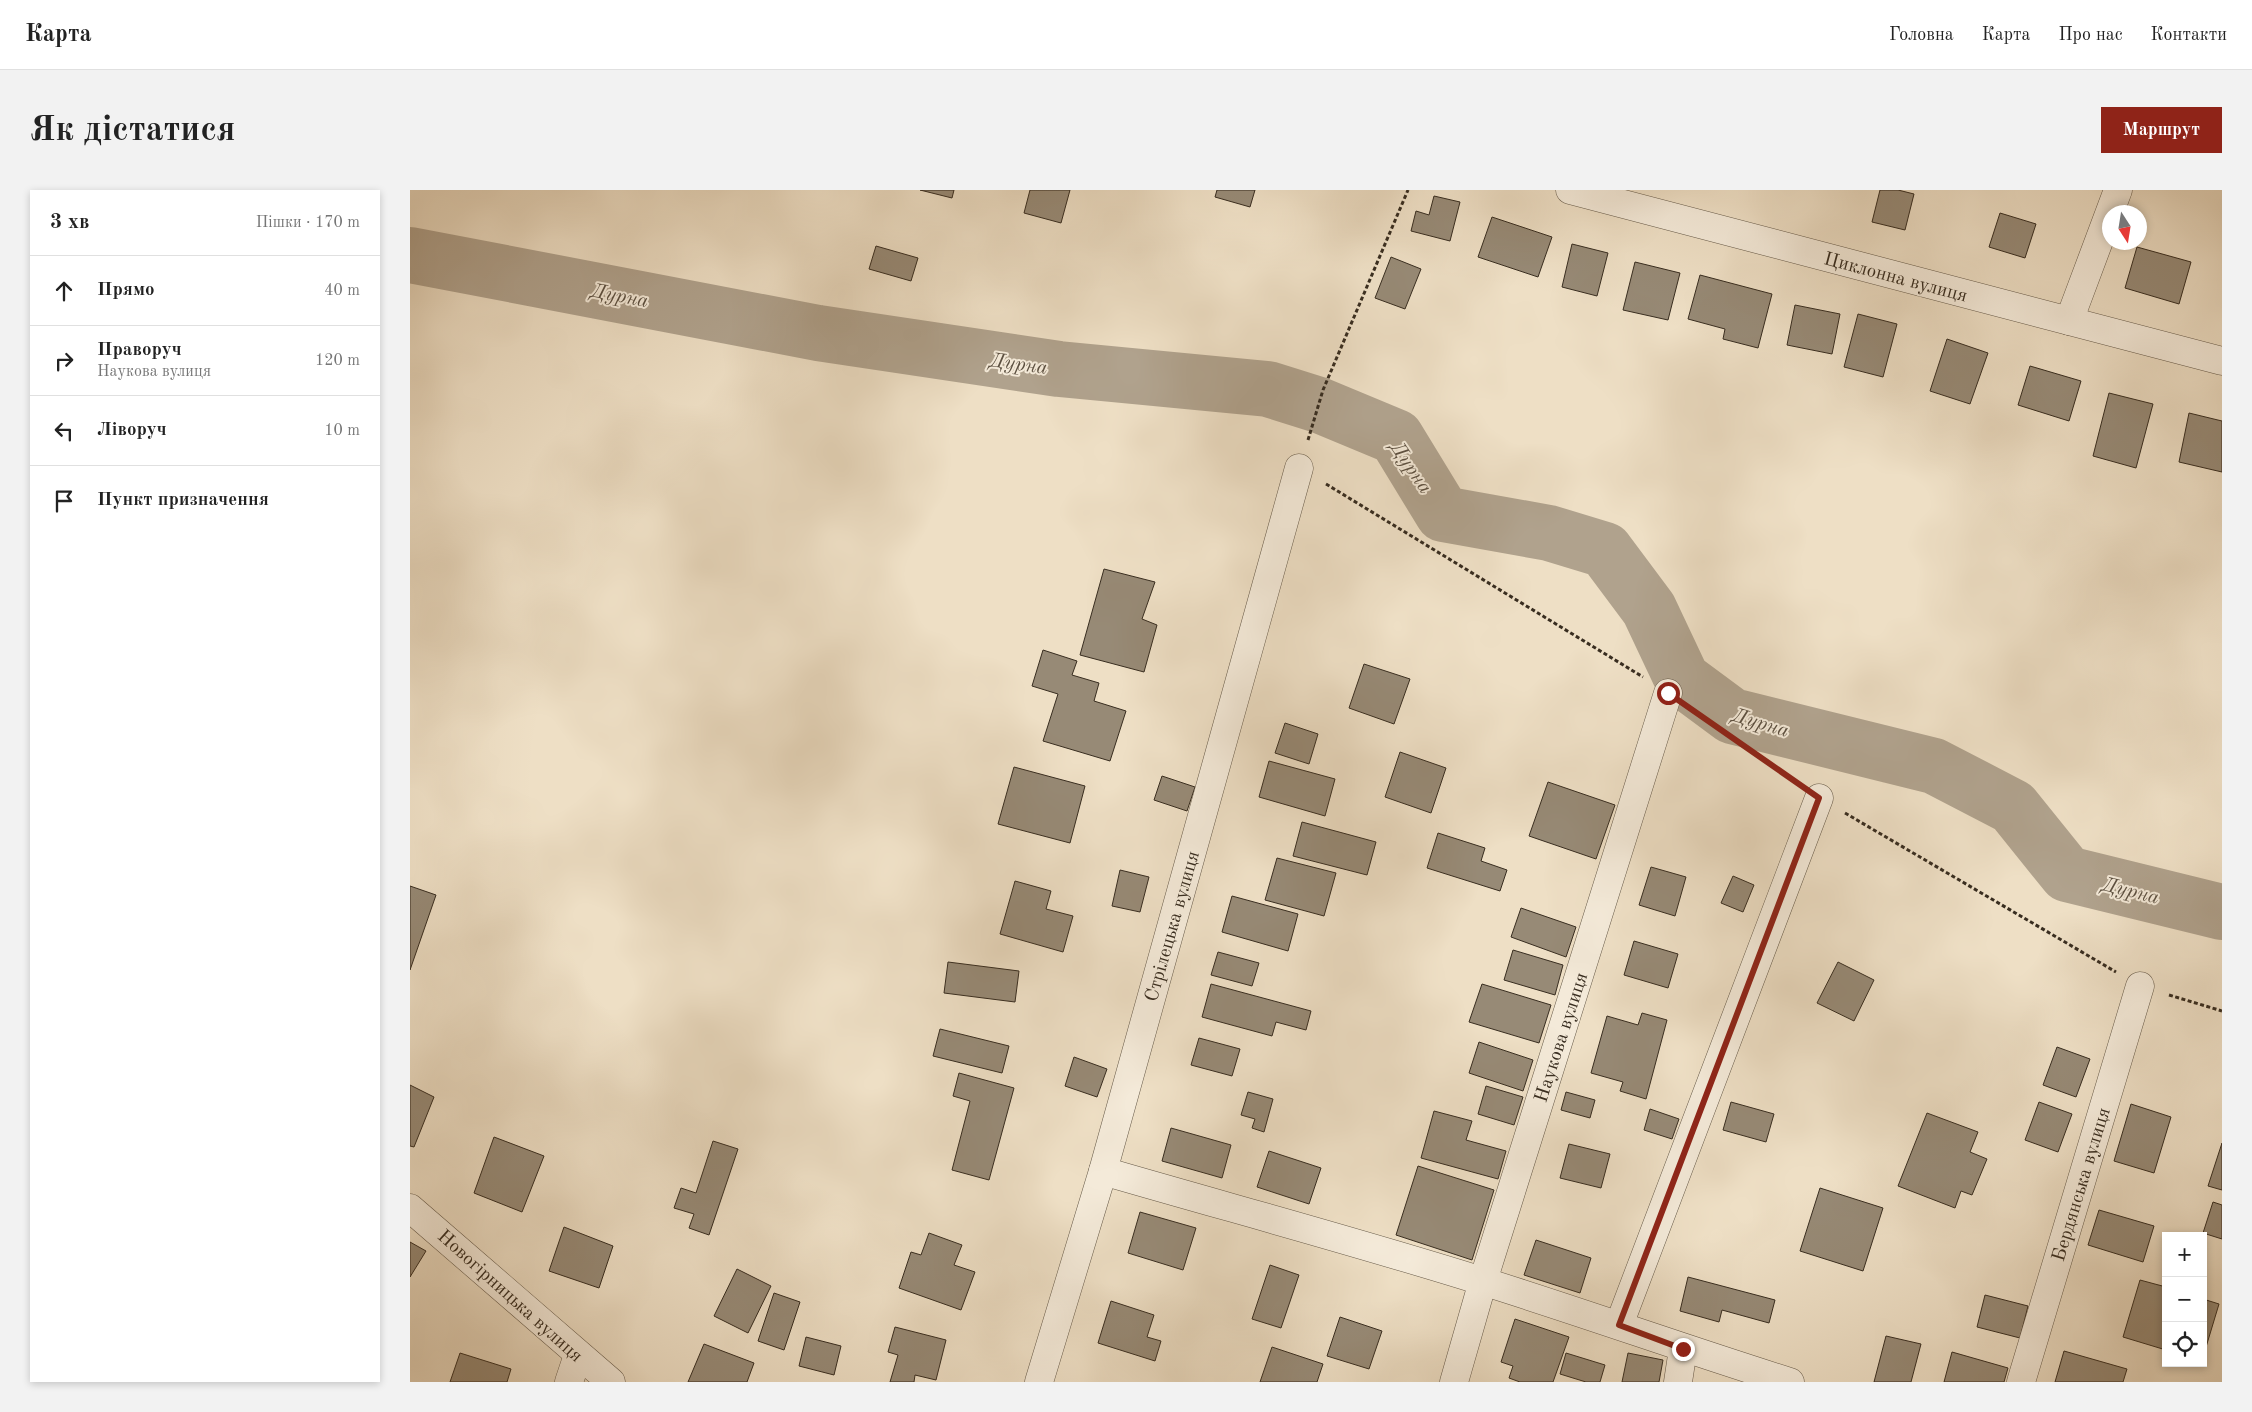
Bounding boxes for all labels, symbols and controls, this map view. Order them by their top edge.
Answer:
text: Карта [25,23,92,47]
text: Головна [1889,26,1954,44]
text: Карта [1982,26,2030,44]
text: Про нас [2058,26,2123,44]
text: Контакти [2151,26,2227,44]
button: Маршрут [2101,107,2222,153]
text: Як дістатися [30,113,235,148]
north arrow [2102,205,2147,250]
text: 3 хв [50,212,89,233]
text: Пішки · 170 m [256,215,360,231]
street label: Циклонна вулиця [1822,250,1969,307]
icon: ahead [50,277,78,305]
text: Прямо [97,281,155,300]
water label: Дурна [586,281,650,312]
text: 40 m [324,283,360,299]
text: Праворуч [97,341,182,360]
icon: right [50,347,78,375]
water label: Дурна [986,351,1049,379]
text: 120 m [315,353,360,369]
text: Наукова вулиця [97,364,211,380]
icon: left [50,417,78,445]
text: Ліворуч [97,421,167,440]
text: 10 m [324,423,360,439]
water label: Дурна [1384,436,1435,498]
icon: arrive [50,487,78,515]
text: Пункт призначення [97,491,269,510]
route start [1657,682,1680,705]
water label: Дурна [1727,705,1791,742]
street label: Стрілецька вулиця [1143,849,1204,1004]
water label: Дурна [2097,875,2161,909]
street label: Наукова вулиця [1532,970,1592,1105]
street label: Бердянська вулиця [2050,1105,2115,1264]
street label: Новогірницька вулиця [433,1227,585,1367]
map controls [2162,1232,2207,1367]
button: + [2162,1232,2207,1277]
button: − [2162,1277,2207,1322]
button: locate [2162,1322,2207,1367]
route end [1672,1338,1695,1361]

